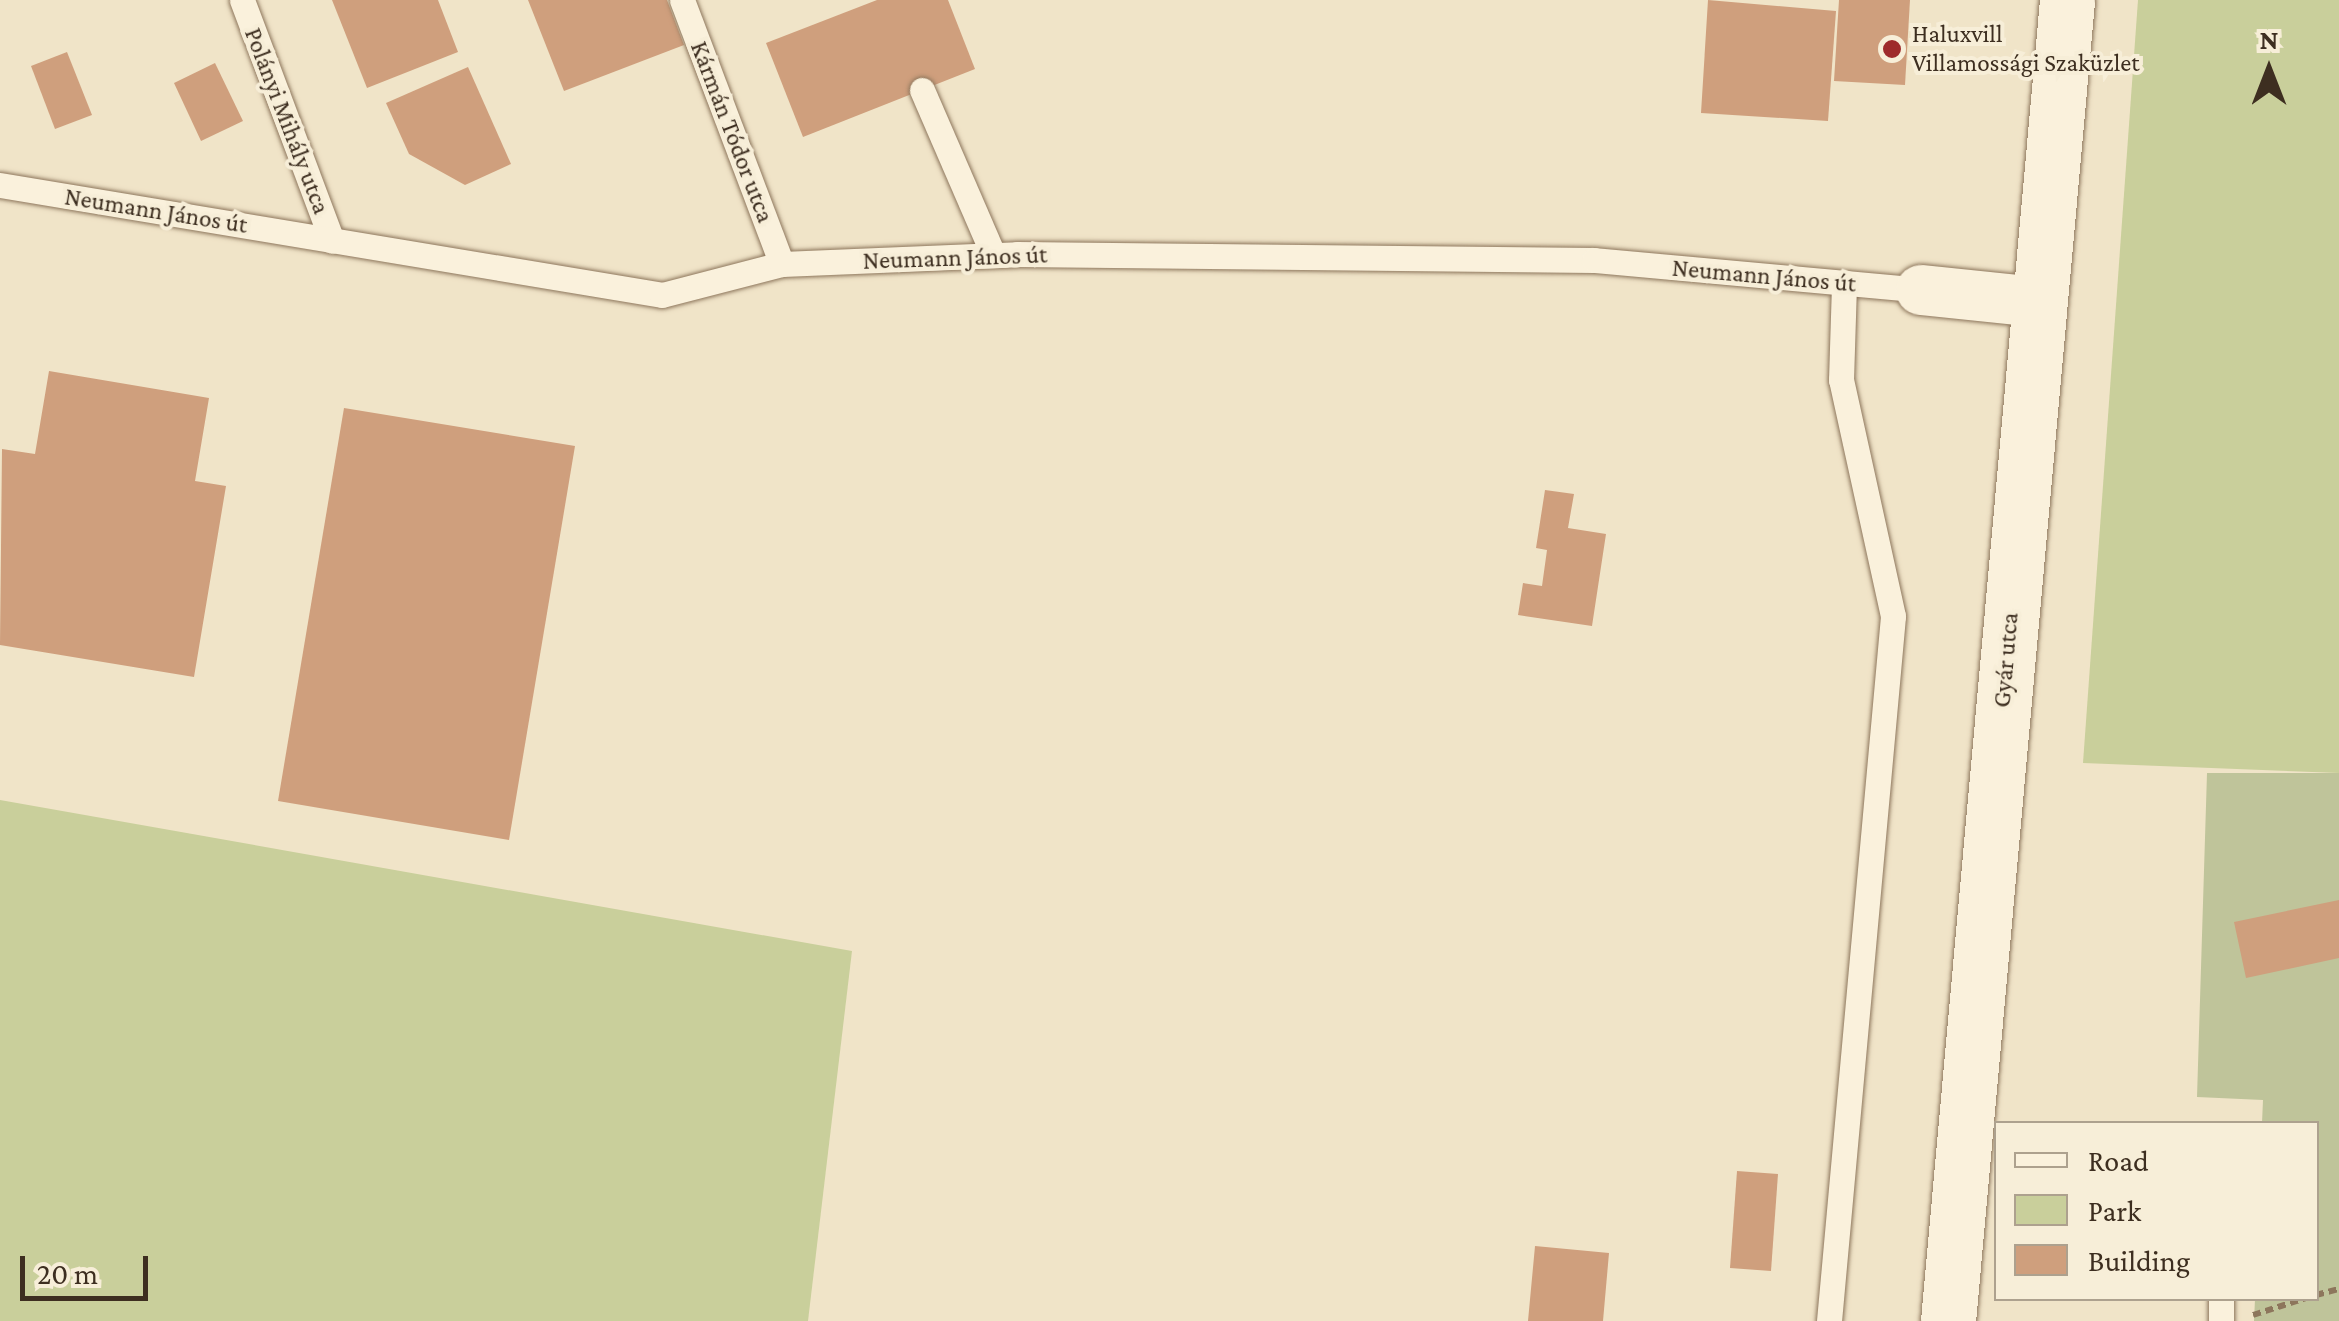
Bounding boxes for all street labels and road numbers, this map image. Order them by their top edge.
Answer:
street label: Polányi Mihály utca [238,24,336,218]
street label: Kármán Tódor utca [684,37,780,227]
street label: Neumann János út [63,182,249,240]
street label: Neumann János út [862,240,1048,276]
street label: Neumann János út [1671,253,1857,299]
street label: Gyár utca [1987,611,2025,709]

